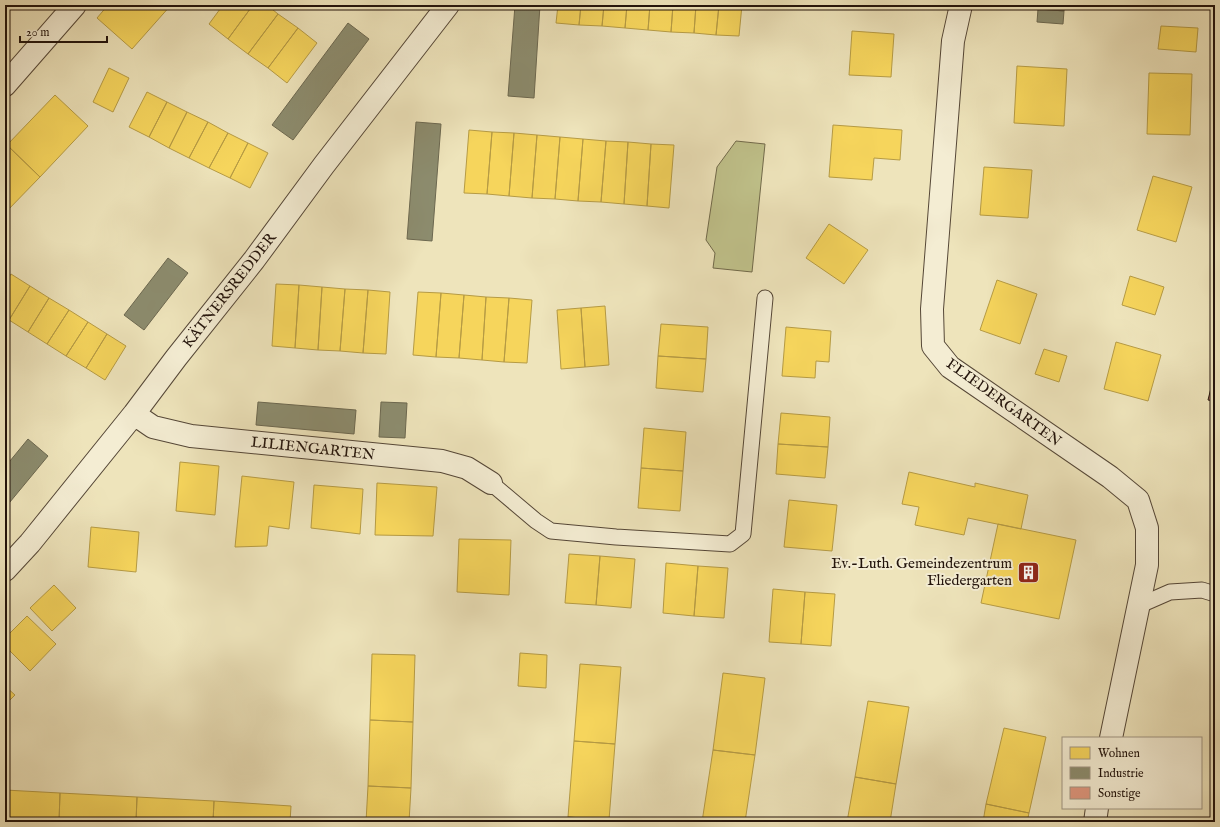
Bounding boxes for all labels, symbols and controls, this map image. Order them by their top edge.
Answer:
scale bar [20,18,107,44]
text: 20 m [26,25,49,40]
street label: KÄTNERSREDDER [178,228,281,352]
street label: FLIEDERGARTEN [942,354,1065,451]
street label: LILIENGARTEN [250,433,376,464]
place label: Ev.-Luth. Gemeindezentrum Fliedergarten [831,554,1012,590]
building icon: Ev.-Luth. Gemeindezentrum Fliedergarten [1015,559,1041,585]
legend [1062,737,1202,809]
text: Wohnen [1098,746,1141,761]
text: Industrie [1098,766,1144,781]
text: Sonstige [1098,786,1141,801]

